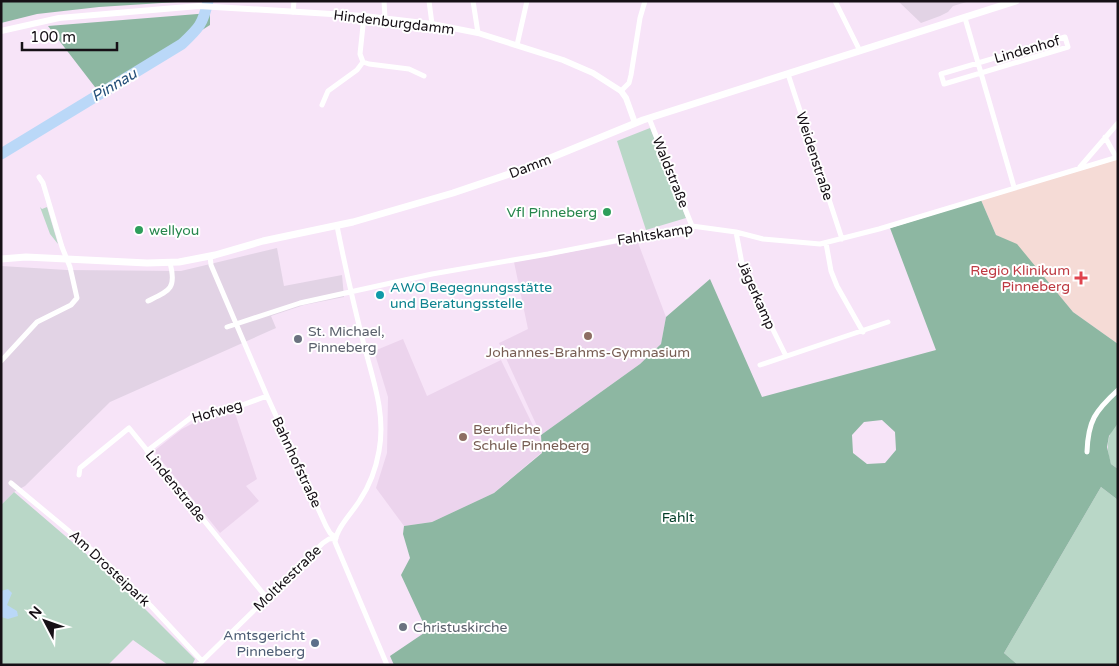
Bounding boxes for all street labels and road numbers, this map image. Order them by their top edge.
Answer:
street label: Hindenburgdamm [333,7,455,38]
street label: Lindenhof [992,32,1063,67]
street label: Weidenstraße [792,110,837,203]
street label: Waldstraße [649,134,693,210]
street label: Damm [507,151,554,182]
street label: Fahltskamp [616,220,694,249]
street label: Jägerkamp [734,258,779,332]
street label: Hofweg [190,396,244,427]
street label: Bahnhofstraße [268,414,325,511]
street label: Lindenstraße [142,447,210,526]
street label: Am Drosteipark [66,527,154,610]
street label: Moltkestraße [250,542,325,615]

